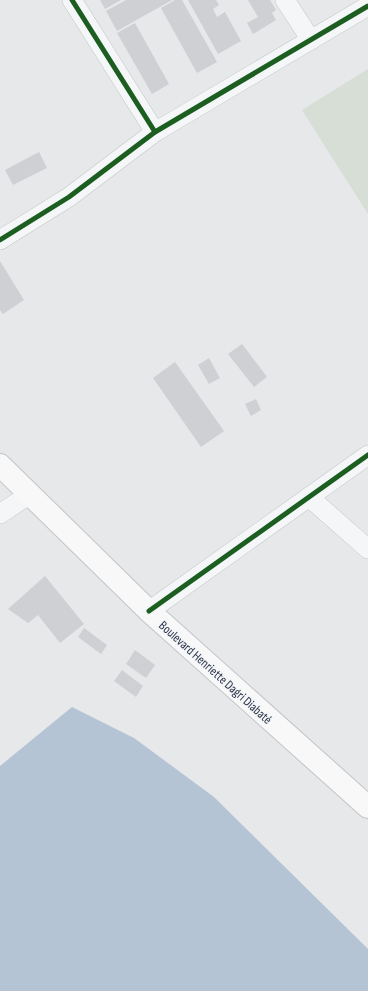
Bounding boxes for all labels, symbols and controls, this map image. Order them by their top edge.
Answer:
street label: Boulevard Henriette Dagri Diabaté [155,618,275,728]

